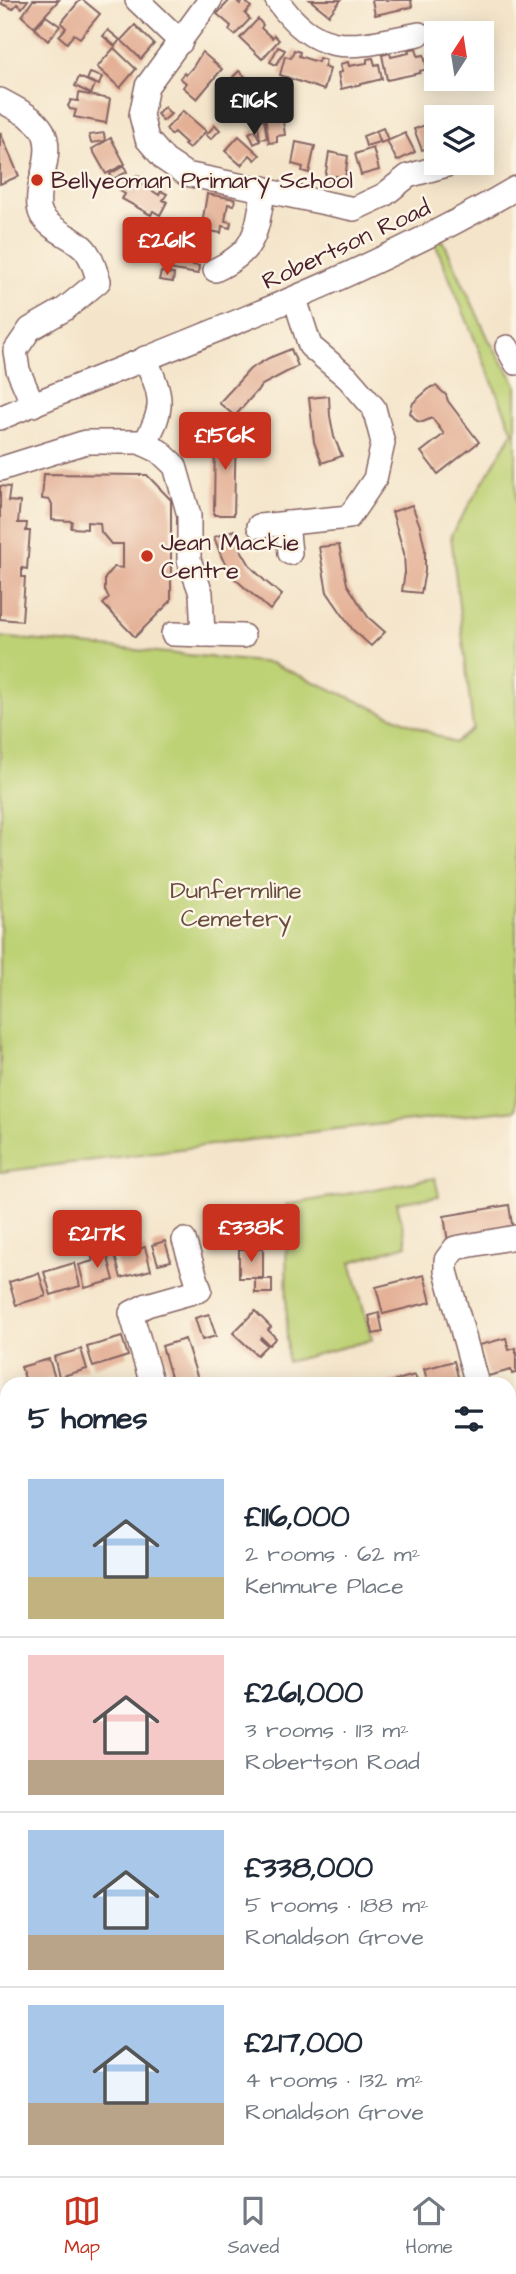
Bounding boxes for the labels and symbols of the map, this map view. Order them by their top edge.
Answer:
north arrow [424,21,494,91]
pin: £116K [205,78,303,137]
place label: Bellyeoman Primary School [51,164,353,199]
marker: Bellyeoman Primary School [29,172,45,188]
street label: Robertson Road [257,191,436,299]
pin: £261K [118,218,216,277]
pin: £156K [176,412,274,472]
place label: Jean Mackie Centre [161,526,299,588]
marker: Jean Mackie Centre [139,548,155,564]
park label: Dunfermline Cemetery [170,874,302,937]
pin: £338K [202,1204,300,1264]
pin: £217K [48,1210,146,1270]

